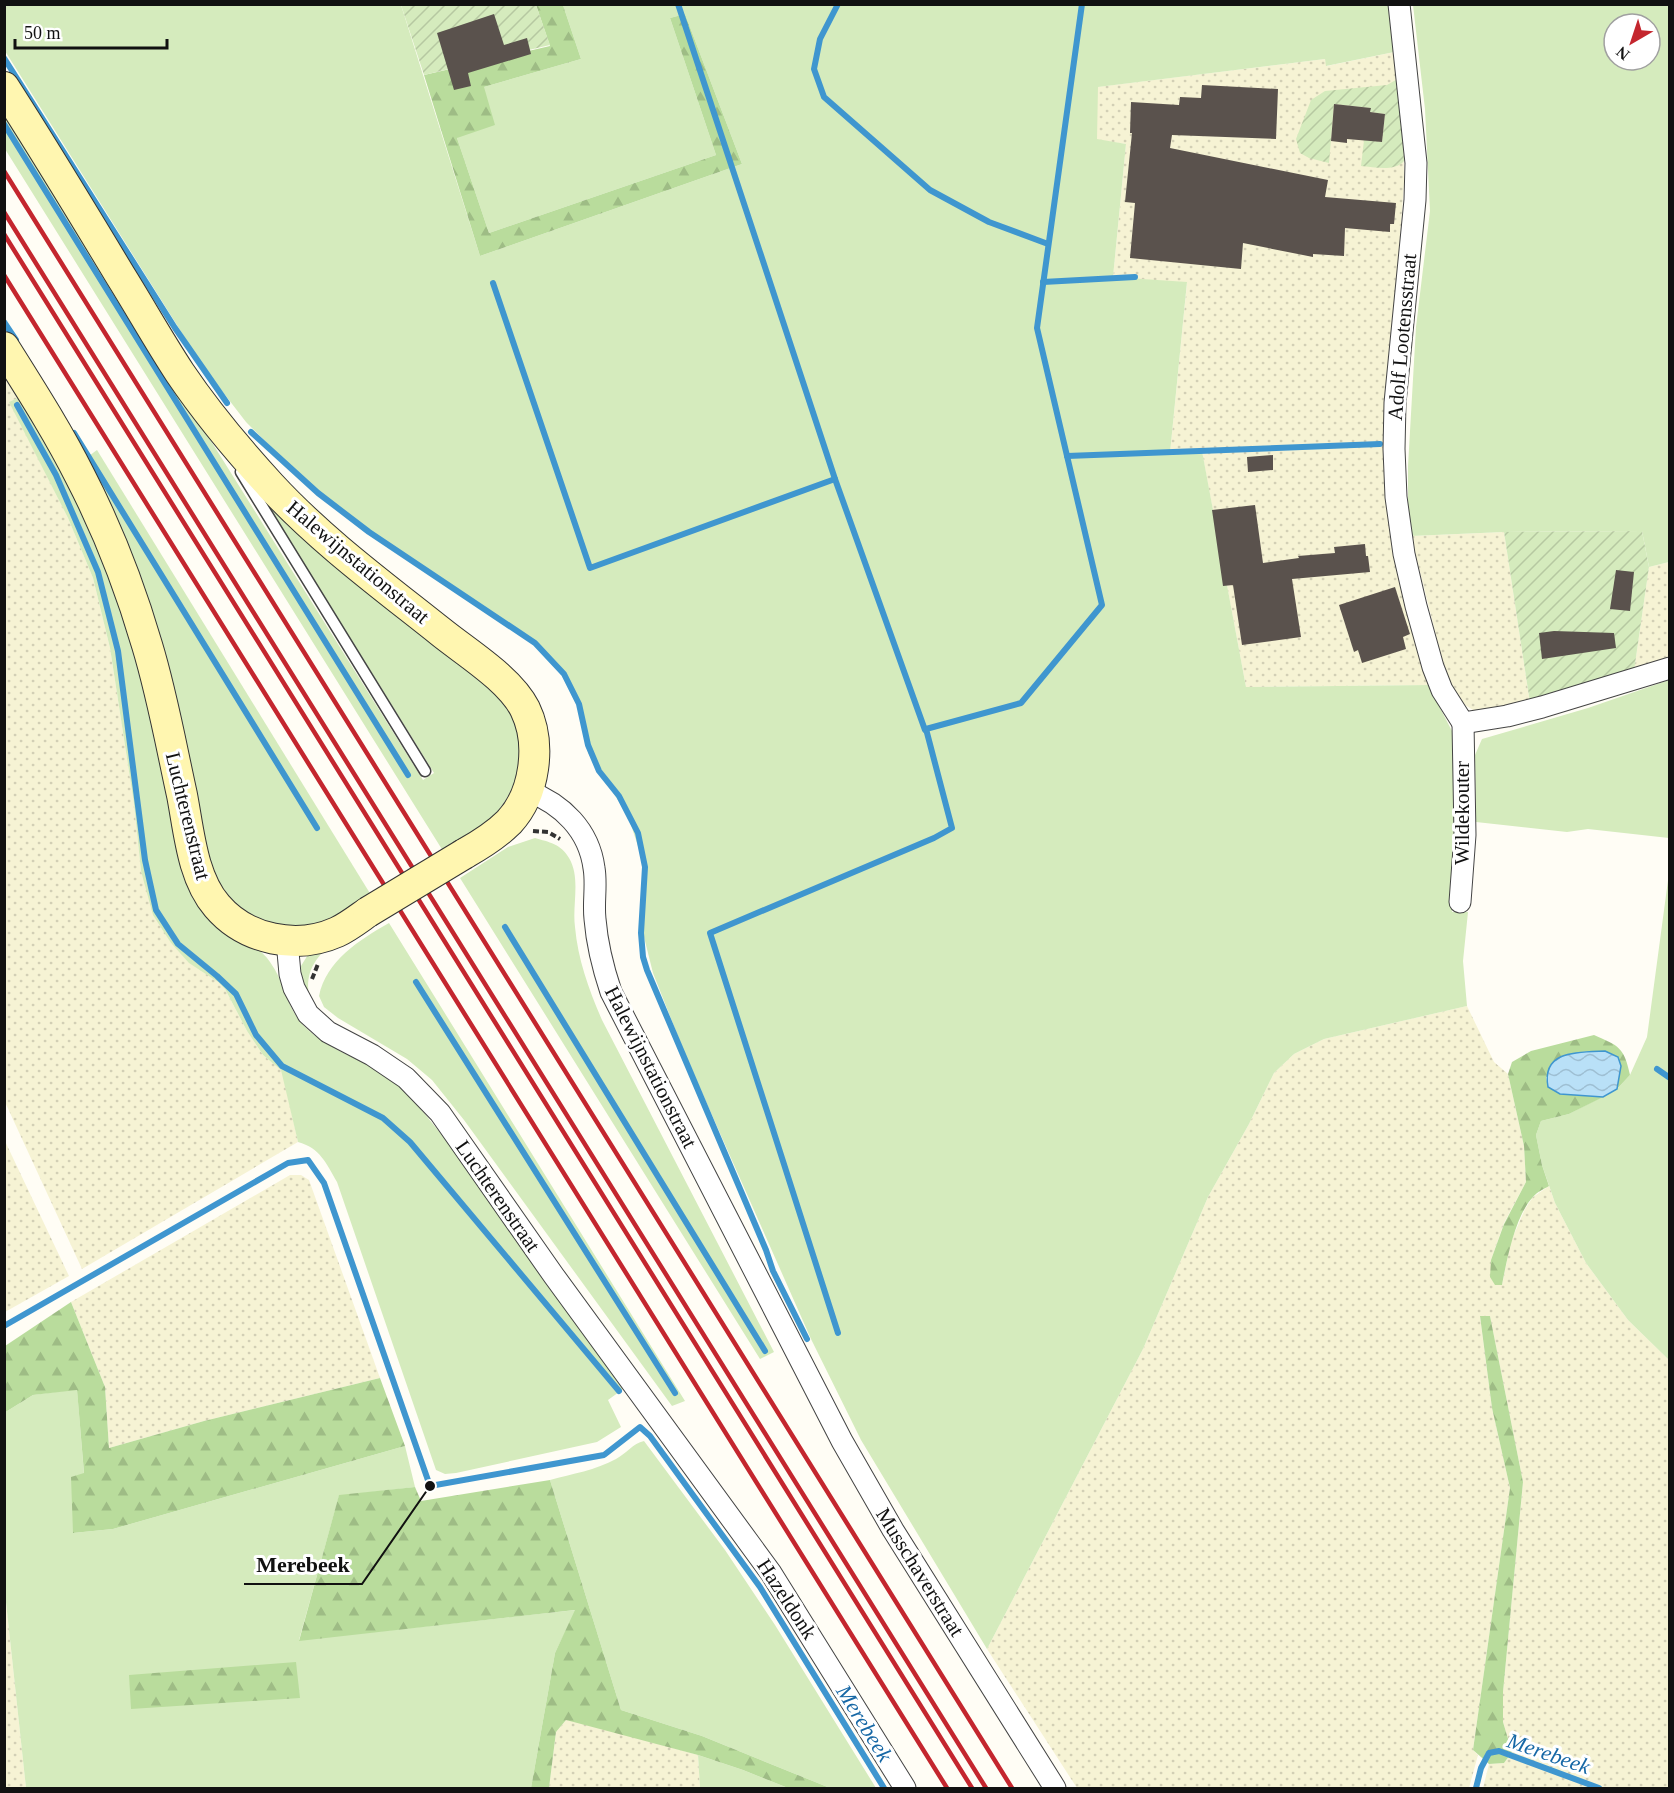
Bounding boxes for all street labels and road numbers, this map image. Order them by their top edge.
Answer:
street label: Adolf Lootensstraat [1383,252,1421,421]
street label: Halewijnstationstraat [282,495,434,629]
street label: Luchterenstraat [161,750,215,882]
street label: Wildekouter [1450,761,1474,865]
street label: Halewijnstationstraat [600,982,702,1152]
street label: Luchterenstraat [451,1136,545,1257]
street label: Musschaverstraat [871,1503,969,1641]
street label: Hazeldonk [752,1554,822,1644]

